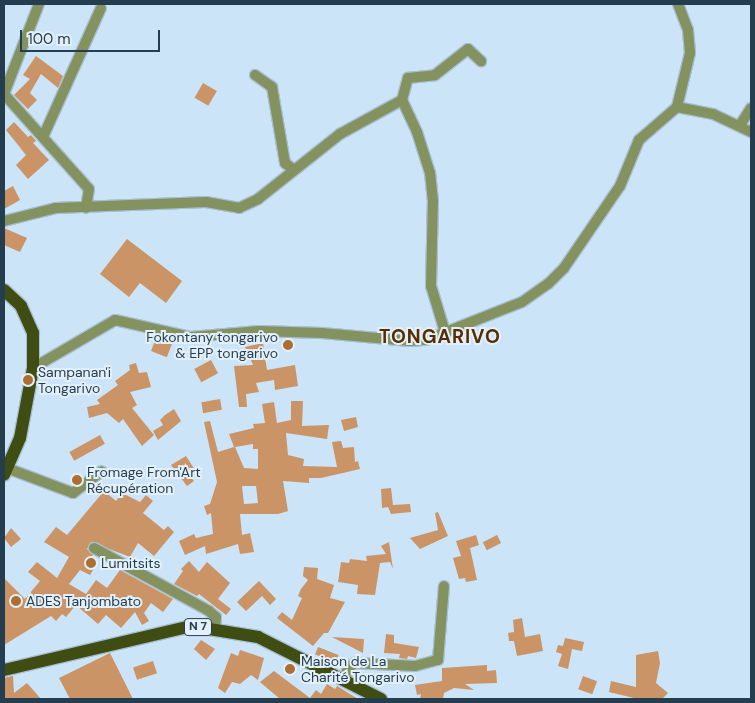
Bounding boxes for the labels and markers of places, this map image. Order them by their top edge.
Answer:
place label: Fokontany tongarivo & EPP tongarivo [146,329,278,362]
marker: Fokontany tongarivo & EPP tongarivo [282,339,294,351]
place label: Sampanan'i Tongarivo [38,364,111,397]
marker: Sampanan'i Tongarivo [22,374,34,386]
place label: Fromage From'Art Récupération [87,464,201,497]
marker: Fromage From'Art Récupération [71,474,83,486]
place label: Lumitsits [101,555,161,571]
marker: Lumitsits [85,557,97,569]
place label: ADES Tanjombato [26,593,141,609]
marker: ADES Tanjombato [10,595,22,607]
place label: Maison de La Charité Tongarivo [301,653,414,686]
marker: Maison de La Charité Tongarivo [283,662,297,676]

